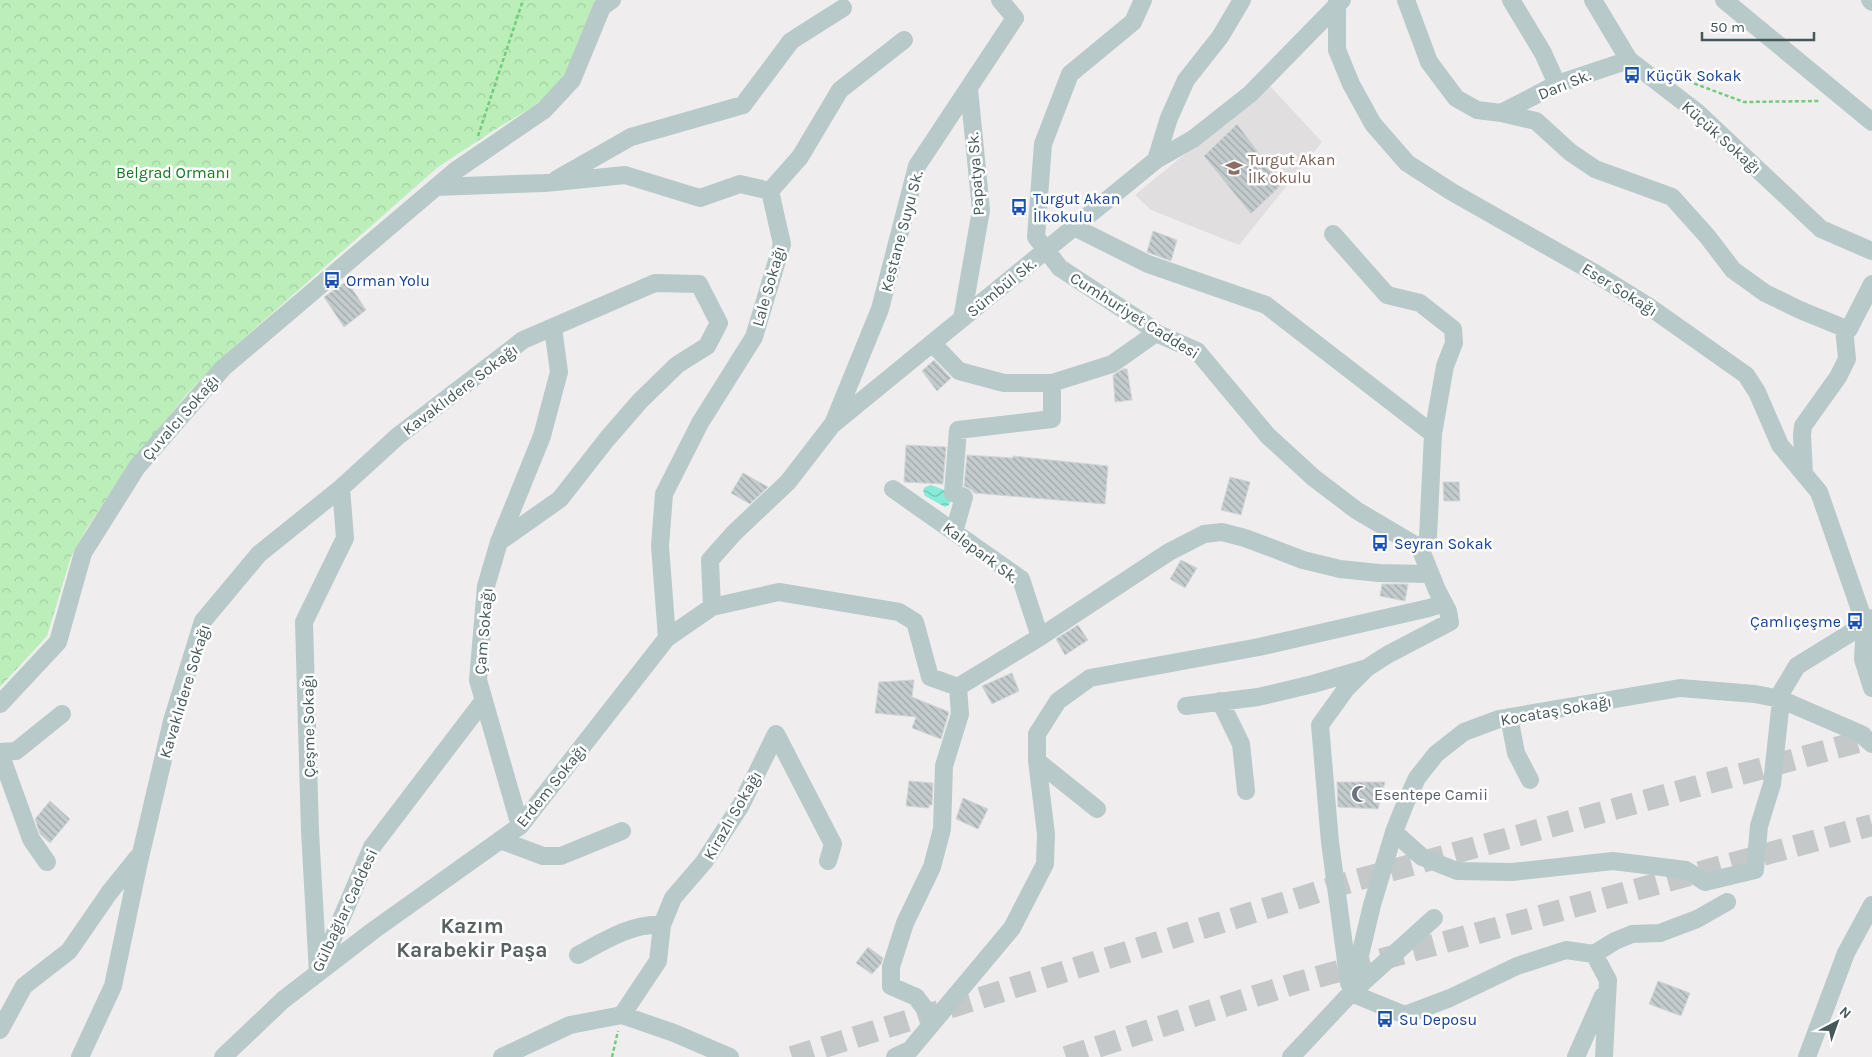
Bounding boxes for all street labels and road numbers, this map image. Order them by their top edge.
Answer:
street label: Darı Sk. [1535,65,1593,104]
street label: Küçük Sokağı [1678,97,1765,178]
street label: Papatya Sk. [963,132,988,216]
street label: Kestane Suyu Sk. [876,168,927,294]
street label: Lale Sokağı [748,244,789,329]
street label: Sümbül Sk. [963,254,1040,321]
street label: Eser Sokağı [1579,259,1661,320]
street label: Cumhuriyet Caddesi [1067,268,1203,363]
street label: Kavaklıdere Sokağı [399,340,522,439]
street label: Çuvalcı Sokağı [138,370,223,464]
street label: Kalepark Sk. [939,518,1022,587]
street label: Çam Sokağı [470,587,497,675]
street label: Kavaklıdere Sokağı [155,622,214,760]
street label: Çeşme Sokağı [298,674,319,778]
street label: Kocataş Sokağı [1499,691,1613,730]
street label: Erdem Sokağı [512,740,591,831]
street label: Kirazlı Sokağı [699,767,766,863]
street label: Gülbağlar Caddesi [308,846,381,975]

